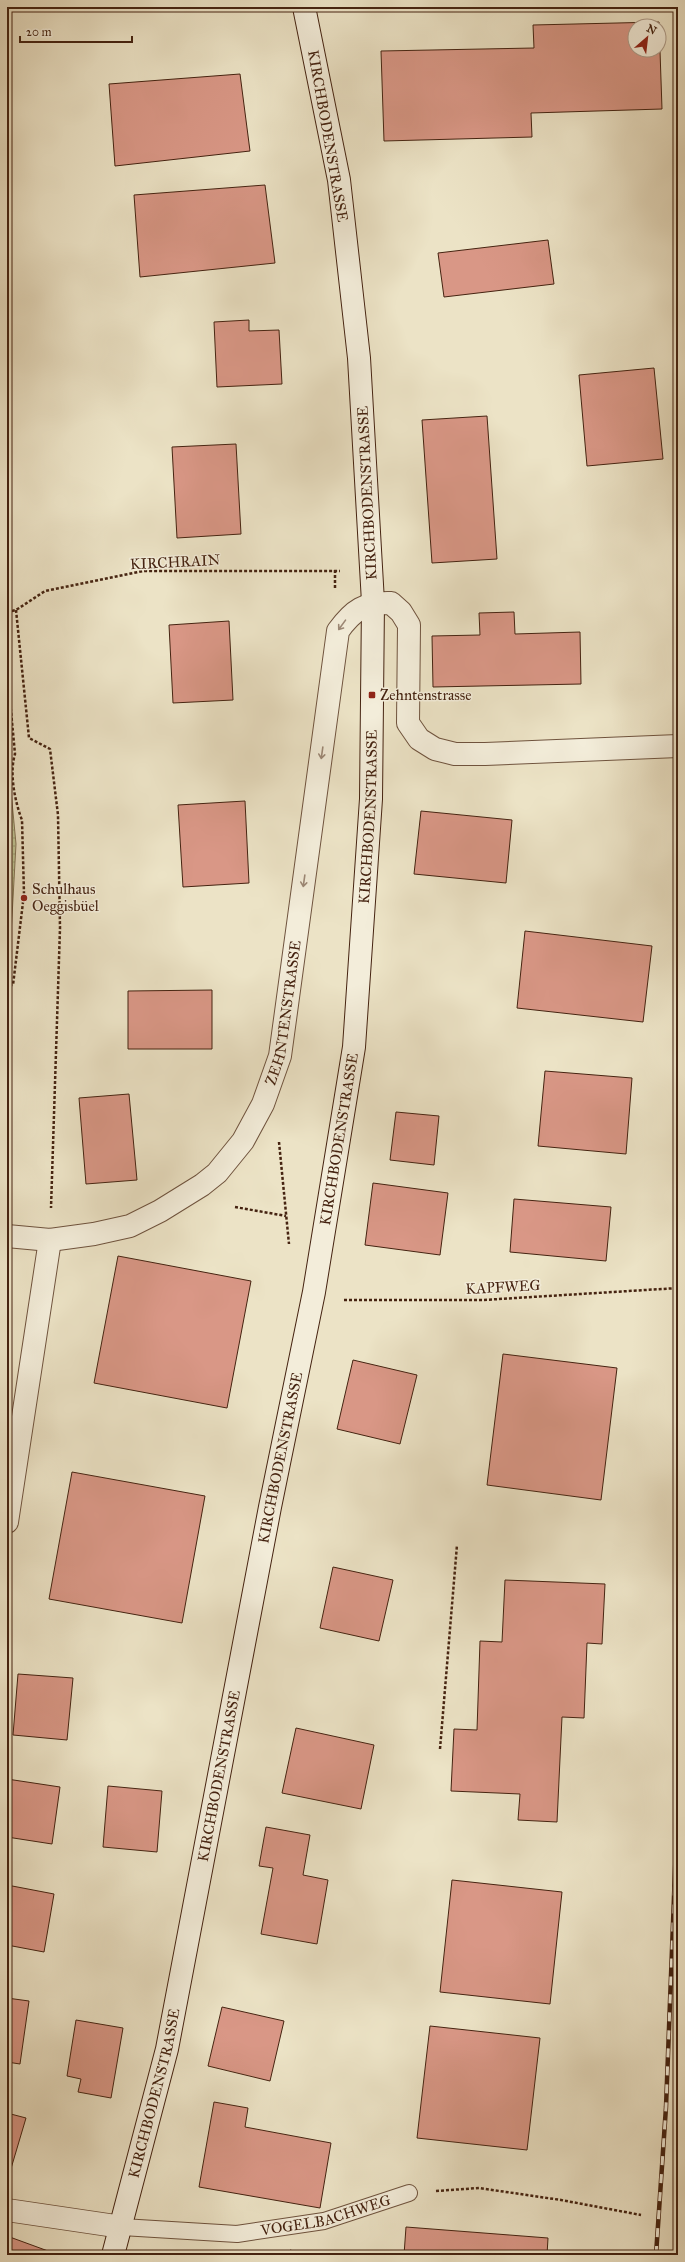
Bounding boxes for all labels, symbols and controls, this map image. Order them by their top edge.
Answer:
scale bar [20,18,132,44]
north arrow [627,18,667,58]
text: N [644,22,659,38]
text: 20 m [26,25,52,39]
street label: KIRCHBODENSTRASSE [304,49,352,224]
street label: KIRCHBODENSTRASSE [353,405,381,581]
street label: KIRCHRAIN [129,551,221,573]
one-way arrow [338,619,346,630]
place label: Zehntenstrasse [380,686,472,704]
marker: Zehntenstrasse [367,690,377,700]
street label: KIRCHBODENSTRASSE [355,729,381,905]
one-way arrow [318,746,326,759]
one-way arrow [300,874,308,887]
place label: Schulhaus Oeggisbüel [32,880,100,915]
marker: Schulhaus Oeggisbüel [19,893,29,903]
street label: ZEHNTENSTRASSE [261,939,305,1088]
street label: KIRCHBODENSTRASSE [316,1051,362,1227]
street label: KAPFWEG [465,1276,541,1298]
street label: KIRCHBODENSTRASSE [254,1370,306,1545]
street label: KIRCHBODENSTRASSE [194,1688,244,1863]
street label: KIRCHBODENSTRASSE [125,2007,184,2180]
street label: VOGELBACHWEG [259,2191,393,2239]

